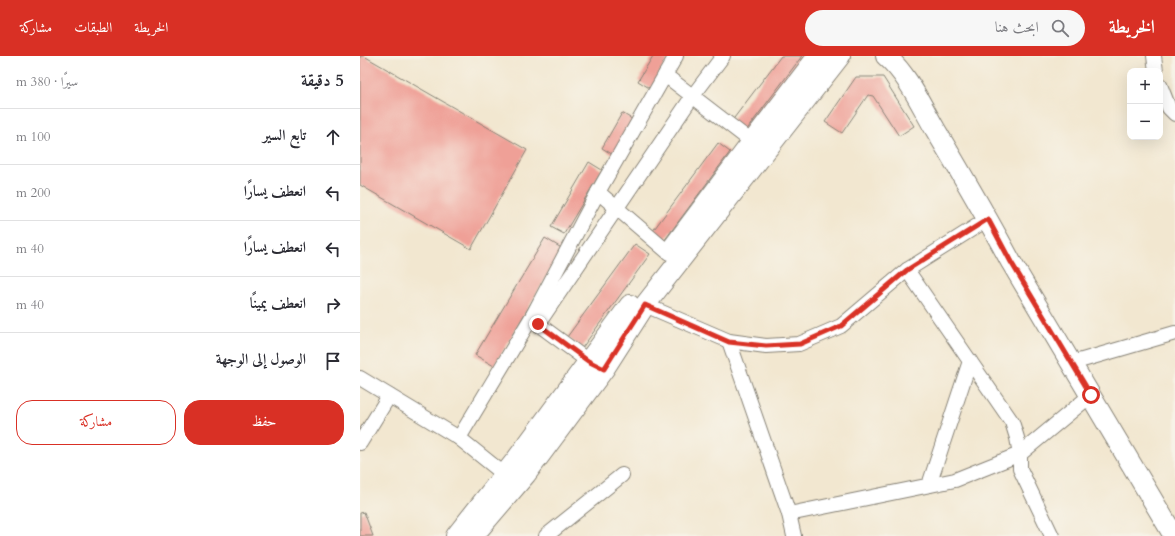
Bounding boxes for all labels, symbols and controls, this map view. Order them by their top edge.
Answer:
search box [805,10,1085,46]
text: الخريطة [1109,14,1155,40]
text: ابحث هنا [995,17,1039,37]
icon: search [1049,17,1071,39]
text: مشاركة [20,18,52,37]
text: الطبقات [74,18,112,37]
text: الخريطة [134,18,168,37]
map controls [1127,68,1163,140]
button: + [1127,68,1163,104]
text: 5 دقيقة [301,69,344,92]
text: سيرًا · 380 m [16,73,78,91]
button: − [1127,104,1163,140]
text: تابع السير [263,125,306,145]
icon: ahead [322,126,344,148]
text: 100 m [16,128,50,146]
text: انعطف يسارًا [244,181,306,201]
icon: left [322,182,344,204]
text: 200 m [16,184,50,202]
text: انعطف يسارًا [244,237,306,257]
icon: left [322,238,344,260]
text: 40 m [16,240,44,258]
text: انعطف يمينًا [250,293,306,313]
icon: right [322,294,344,316]
text: 40 m [16,296,44,314]
route end [529,315,547,333]
text: الوصول إلى الوجهة [216,349,306,369]
icon: arrive [322,350,344,372]
route start [1082,386,1100,404]
button: مشاركة [16,400,176,445]
button: حفظ [184,400,344,445]

